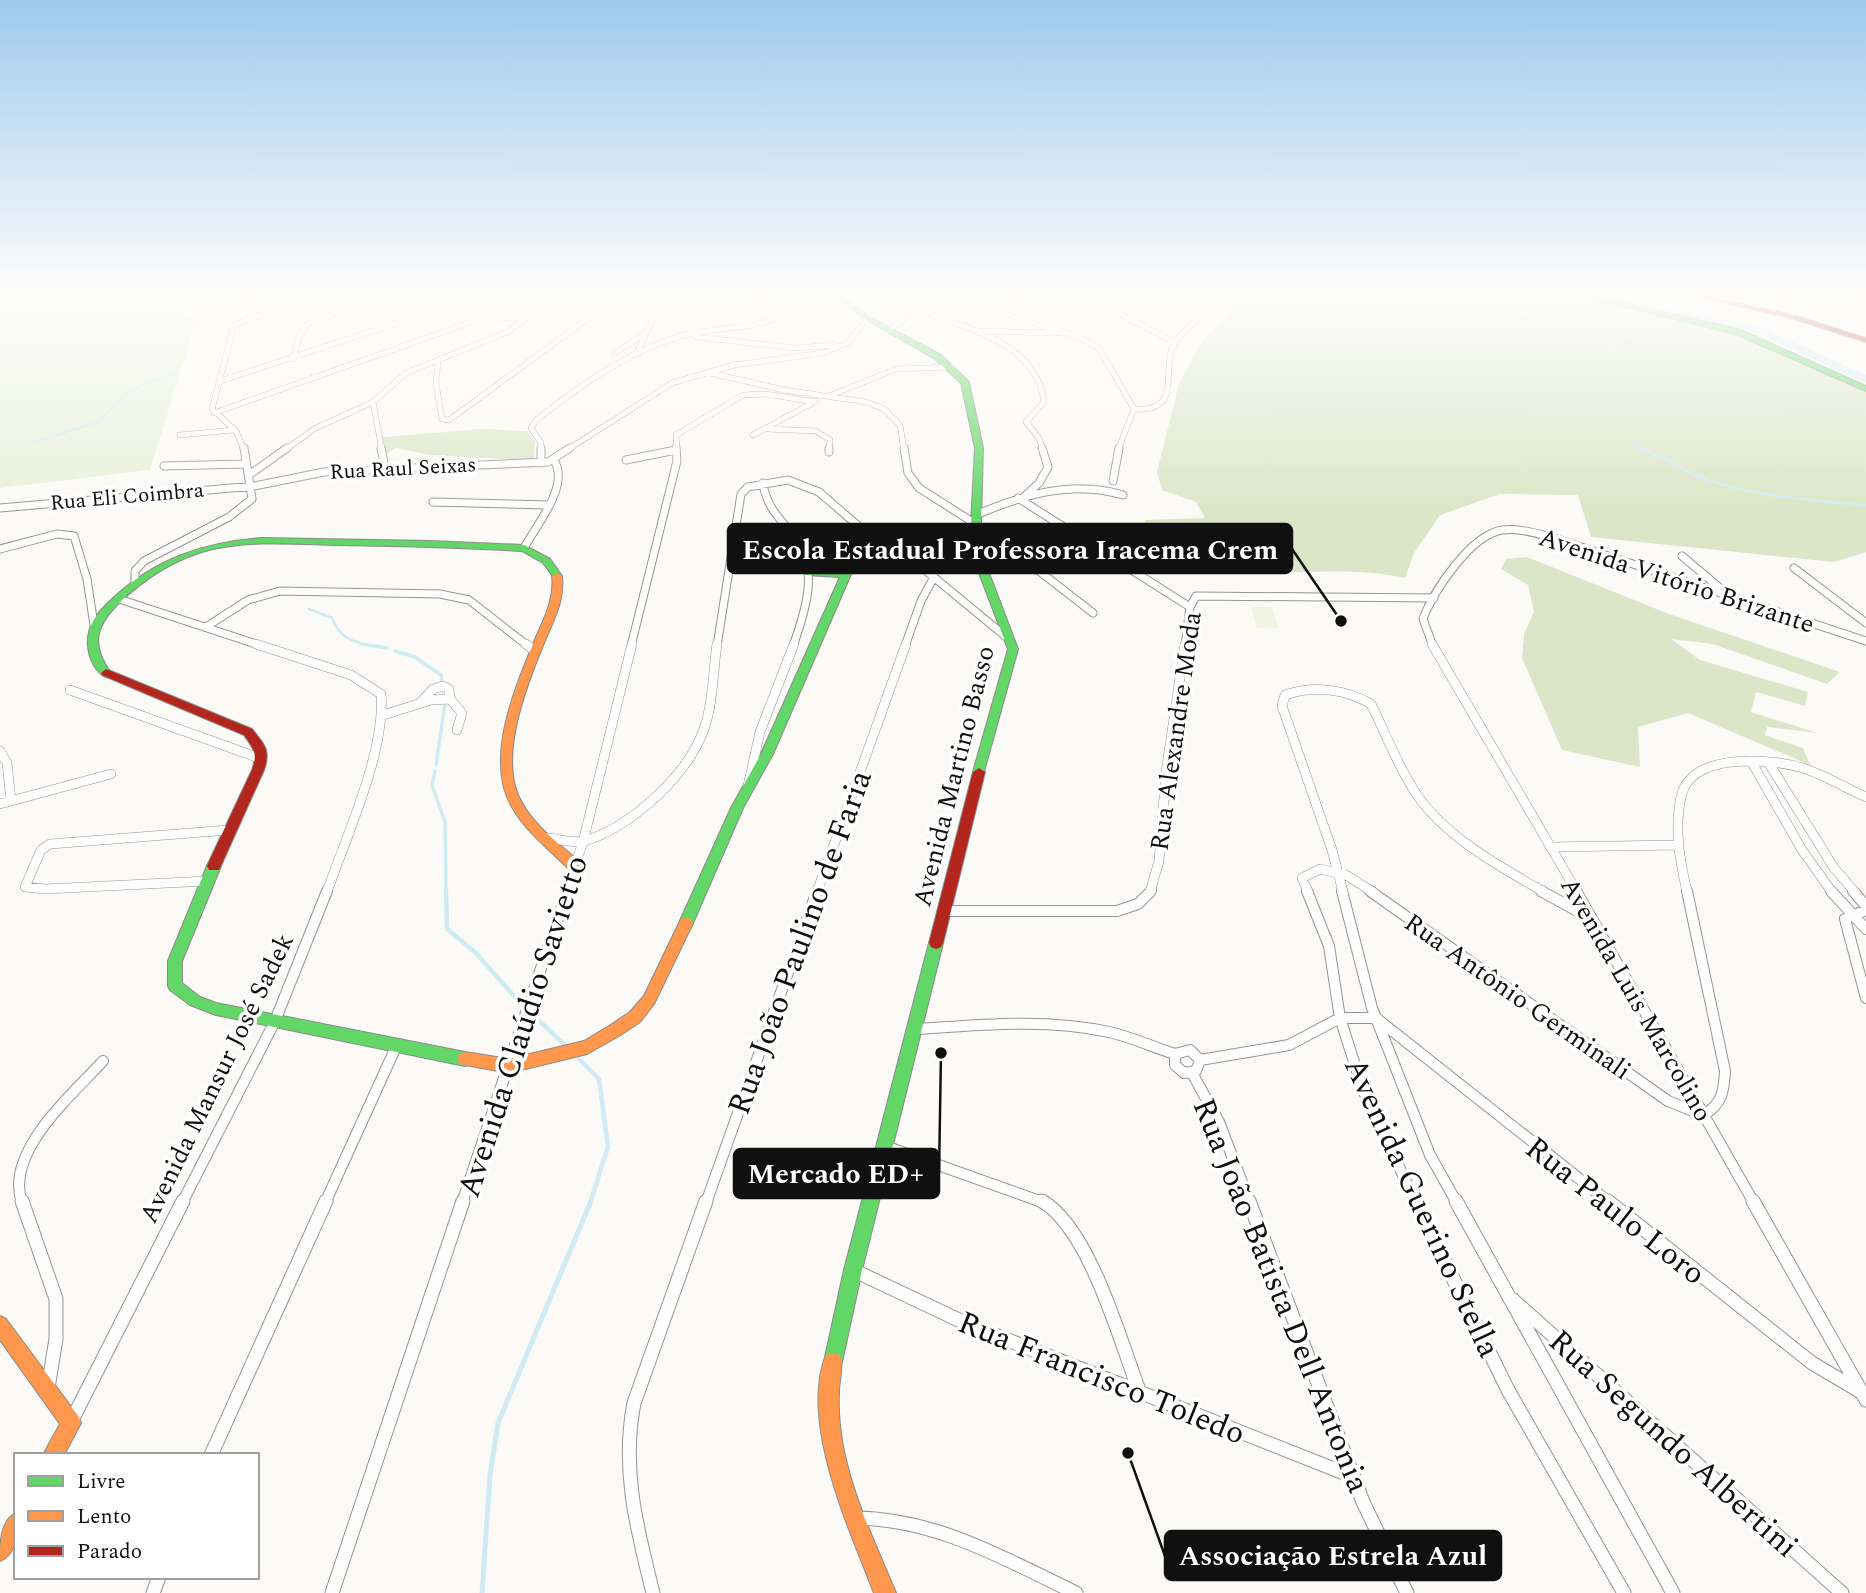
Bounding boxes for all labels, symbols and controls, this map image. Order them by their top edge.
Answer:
street label: Rua Raul Seixas [329,449,477,489]
street label: Rua Eli Coimbra [49,474,206,520]
street label: Avenida Vitório Brizante [1534,517,1820,644]
callout: Escola Estadual Professora Iracema Crem [728,524,1292,573]
text: Escola Estadual Professora Iracema Crem [742,529,1278,572]
street label: Rua Alexandre Moda [1139,609,1213,853]
street label: Avenida Martino Basso [902,642,1006,911]
street label: Rua João Paulino de Faria [715,763,886,1122]
street label: Avenida Claúdio Savietto [445,849,602,1204]
street label: Avenida Luis Marcolino [1550,870,1723,1129]
street label: Rua Antônio Germinali [1396,903,1639,1090]
street label: Avenida Mansur José Sadek [129,927,305,1230]
street label: Avenida Guerino Stella [1330,1049,1513,1366]
street label: Rua João Batista Dell Antonia [1179,1091,1382,1501]
street label: Rua Paulo Loro [1514,1125,1716,1298]
callout: Mercado ED+ [734,1149,939,1198]
text: Mercado ED+ [747,1153,925,1196]
street label: Rua Francisco Toledo [950,1298,1252,1458]
street label: Rua Segundo Albertini [1537,1318,1809,1570]
legend [14,1453,259,1579]
text: Livre [77,1466,125,1498]
text: Lento [77,1501,131,1533]
callout: Associação Estrela Azul [1165,1531,1501,1580]
text: Associação Estrela Azul [1179,1535,1487,1578]
text: Parado [77,1536,142,1568]

